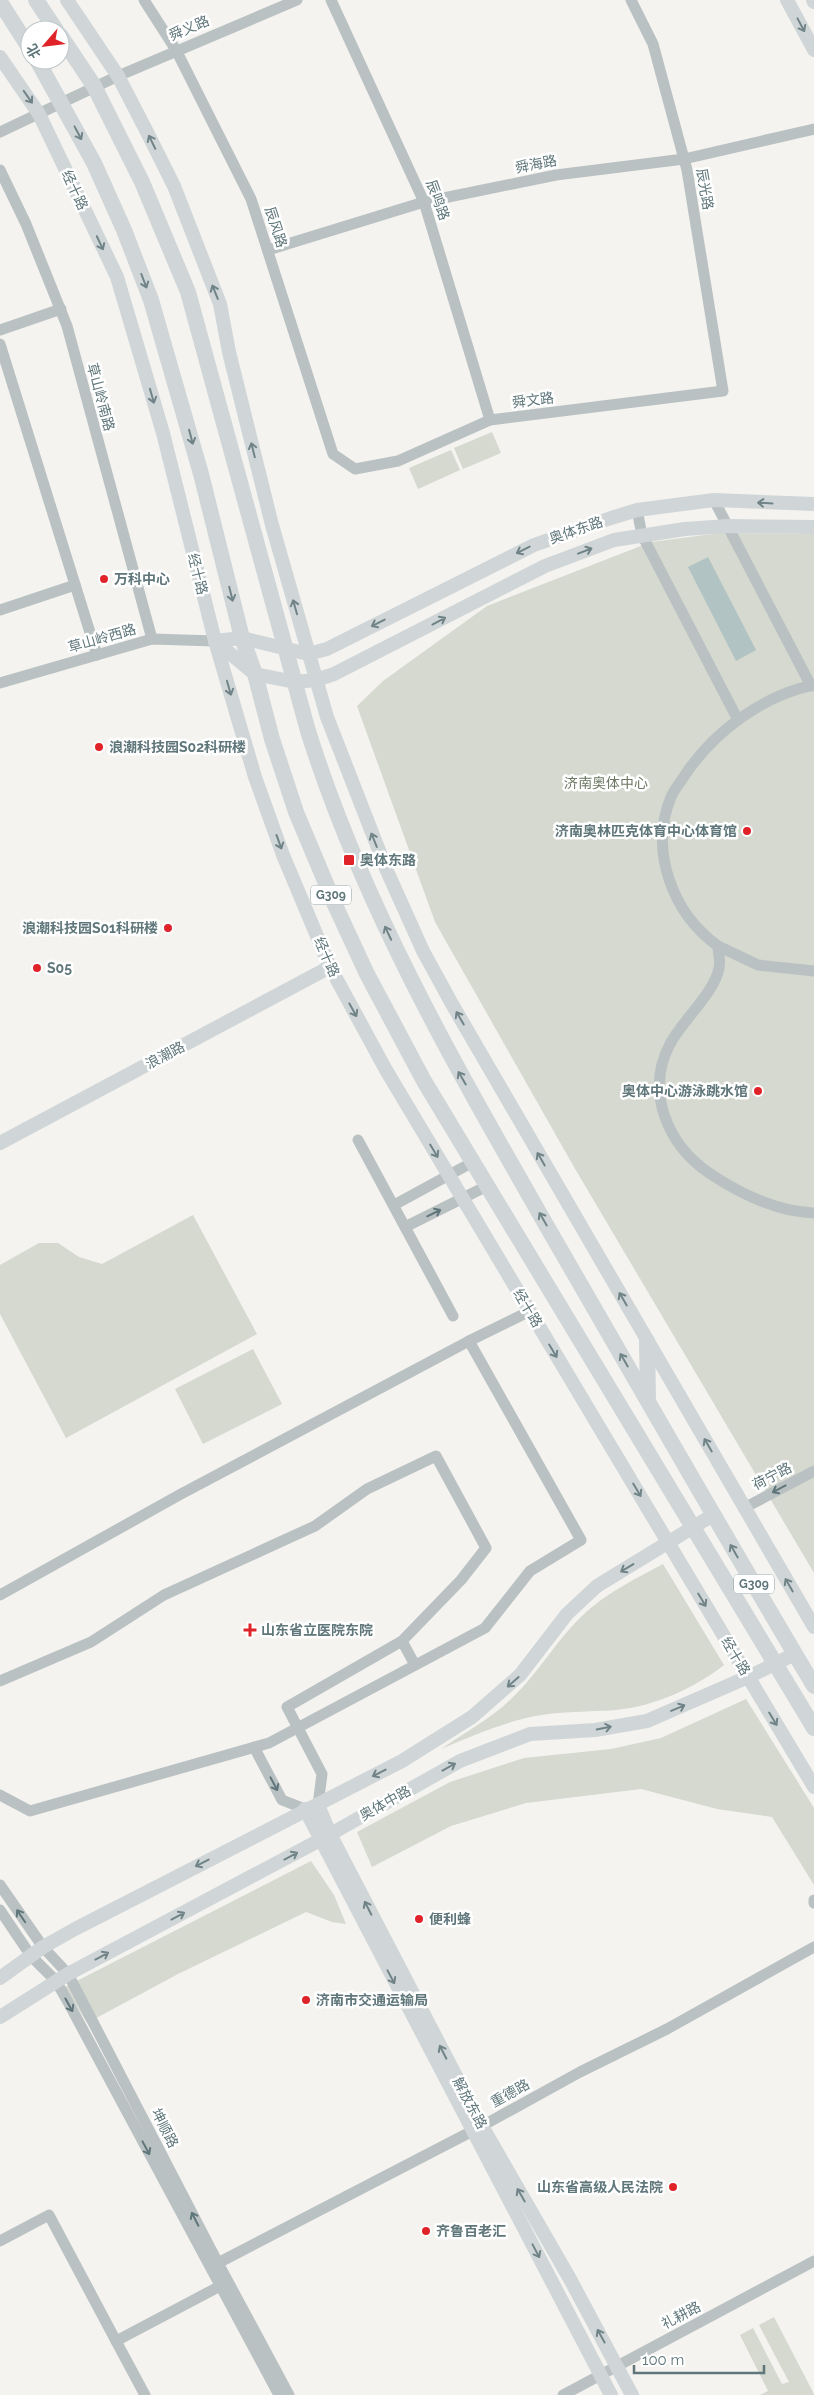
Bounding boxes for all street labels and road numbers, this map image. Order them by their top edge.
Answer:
street label: 舜义路 [167,12,211,44]
street label: 舜海路 [514,152,558,176]
street label: 辰光路 [693,167,717,211]
street label: 经十路 [59,168,91,212]
street label: 辰鸣路 [423,178,453,222]
street label: 辰风路 [262,205,290,249]
street label: 草山岭南路 [84,361,118,433]
street label: 舜文路 [511,390,555,410]
street label: 奥体东路 [547,513,605,547]
street label: 经十路 [185,552,211,596]
street label: 草山岭西路 [66,621,138,655]
road number: G309 [311,886,351,904]
street label: 经十路 [311,935,343,979]
street label: 浪潮路 [143,1038,187,1072]
street label: 经十路 [510,1286,546,1330]
street label: 荷宁路 [750,1459,794,1493]
road number: G309 [734,1575,774,1594]
street label: 经十路 [718,1634,754,1678]
street label: 奥体中路 [357,1782,413,1824]
street label: 解放东路 [450,2075,490,2131]
street label: 重德路 [488,2076,532,2110]
street label: 坤顺路 [148,2106,182,2150]
street label: 礼耕路 [659,2298,703,2332]

